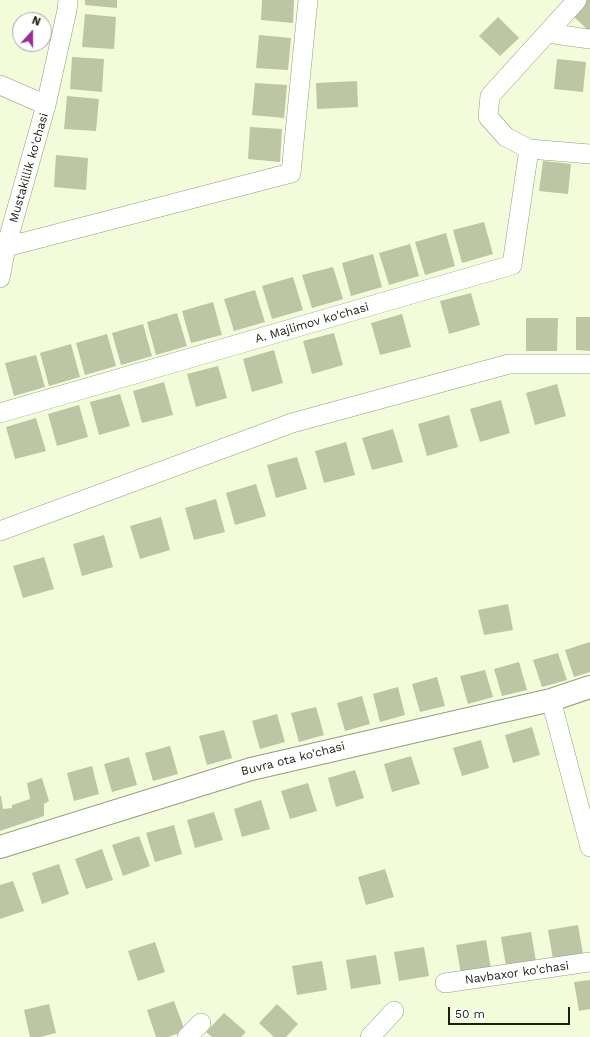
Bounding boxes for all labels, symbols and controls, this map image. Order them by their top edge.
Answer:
north arrow [12,12,52,52]
text: N [30,14,42,29]
street label: Mustakillik ko'chasi [6,111,52,225]
street label: A. Majlimov ko'chasi [253,300,371,346]
street label: Buvra ota ko'chasi [240,739,346,779]
street label: Navbaxor ko'chasi [464,959,570,987]
scale bar [450,999,572,1025]
text: 50 m [455,1007,485,1021]

